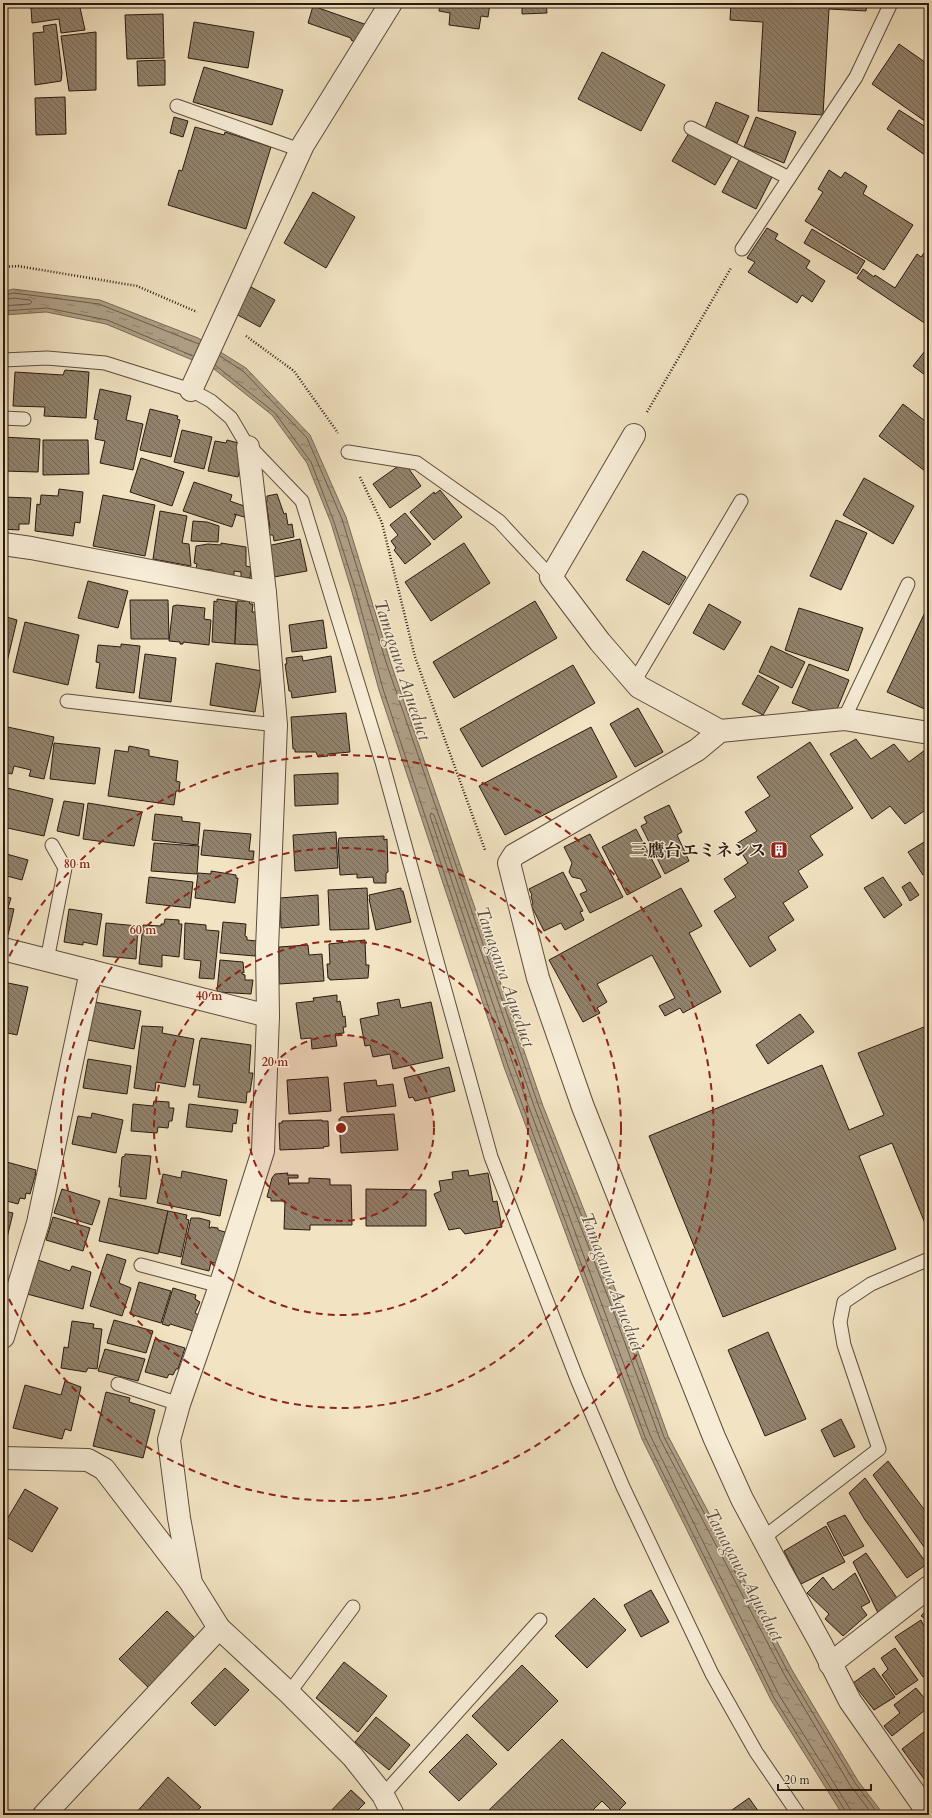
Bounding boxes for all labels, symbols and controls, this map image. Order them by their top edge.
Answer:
water label: Tamagawa Aqueduct [367,596,437,745]
place label: 三鷹台エミネンス [631,839,766,862]
building icon: 三鷹台エミネンス [769,840,789,860]
text: 80 m [64,856,91,872]
water label: Tamagawa Aqueduct [469,904,541,1051]
text: 60 m [130,922,157,938]
text: 40 m [196,988,223,1004]
text: 20 m [262,1054,289,1070]
centre of rings [334,1121,348,1135]
water label: Tamagawa Aqueduct [574,1209,650,1356]
water label: Tamagawa Aqueduct [698,1504,790,1646]
scale bar [778,1766,871,1792]
text: 20 m [784,1772,811,1788]

